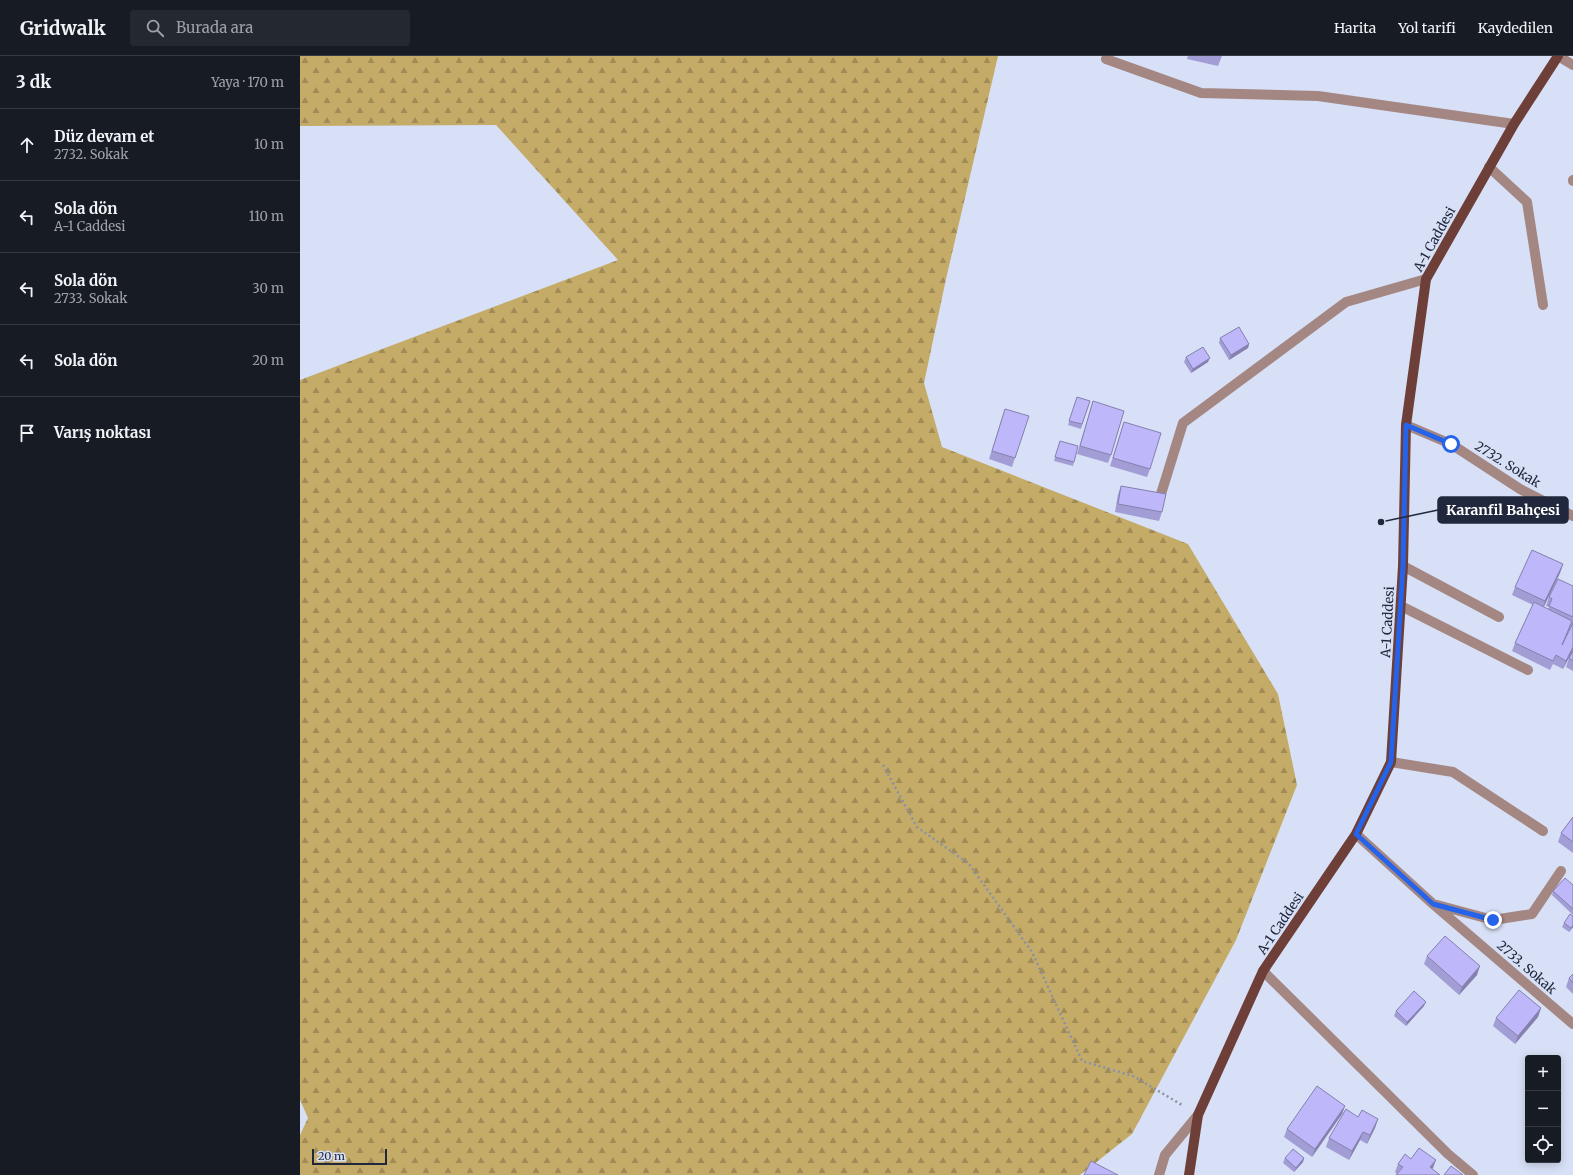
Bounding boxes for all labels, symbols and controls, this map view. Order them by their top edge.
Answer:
search box [130,10,410,46]
text: Gridwalk [20,16,106,40]
icon: search [144,17,166,39]
text: Burada ara [176,18,253,37]
text: Harita [1334,19,1376,37]
text: Yol tarifi [1398,19,1456,37]
text: Kaydedilen [1478,19,1553,37]
text: 3 dk [16,71,51,93]
text: Yaya · 170 m [211,74,284,91]
text: Düz devam et [54,127,154,146]
icon: ahead [16,134,38,156]
text: 10 m [254,136,284,153]
text: 2732. Sokak [54,146,128,163]
text: Sola dön [54,199,117,218]
street label: A-1 Caddesi [1409,204,1459,276]
icon: left [16,206,38,228]
text: 110 m [249,208,284,225]
text: A-1 Caddesi [54,218,126,235]
text: Sola dön [54,271,117,290]
icon: left [16,278,38,300]
text: 30 m [252,280,284,297]
text: 2733. Sokak [54,290,127,307]
icon: left [16,350,38,372]
text: Sola dön [54,351,117,370]
text: 20 m [252,352,284,369]
icon: arrive [16,422,38,444]
text: Varış noktası [54,423,151,442]
route start [1442,435,1460,453]
street label: 2732. Sokak [1472,438,1544,492]
callout: Karanfil Bahçesi [1438,497,1568,523]
text: Karanfil Bahçesi [1446,501,1560,519]
street label: A-1 Caddesi [1377,586,1398,659]
street label: A-1 Caddesi [1253,889,1307,959]
route end [1484,911,1502,929]
street label: 2733. Sokak [1493,937,1561,998]
map controls [1525,1055,1561,1163]
button: + [1525,1055,1561,1091]
button: − [1525,1091,1561,1127]
button: locate [1525,1127,1561,1163]
scale bar [312,1147,387,1166]
text: 20 m [318,1149,345,1163]

